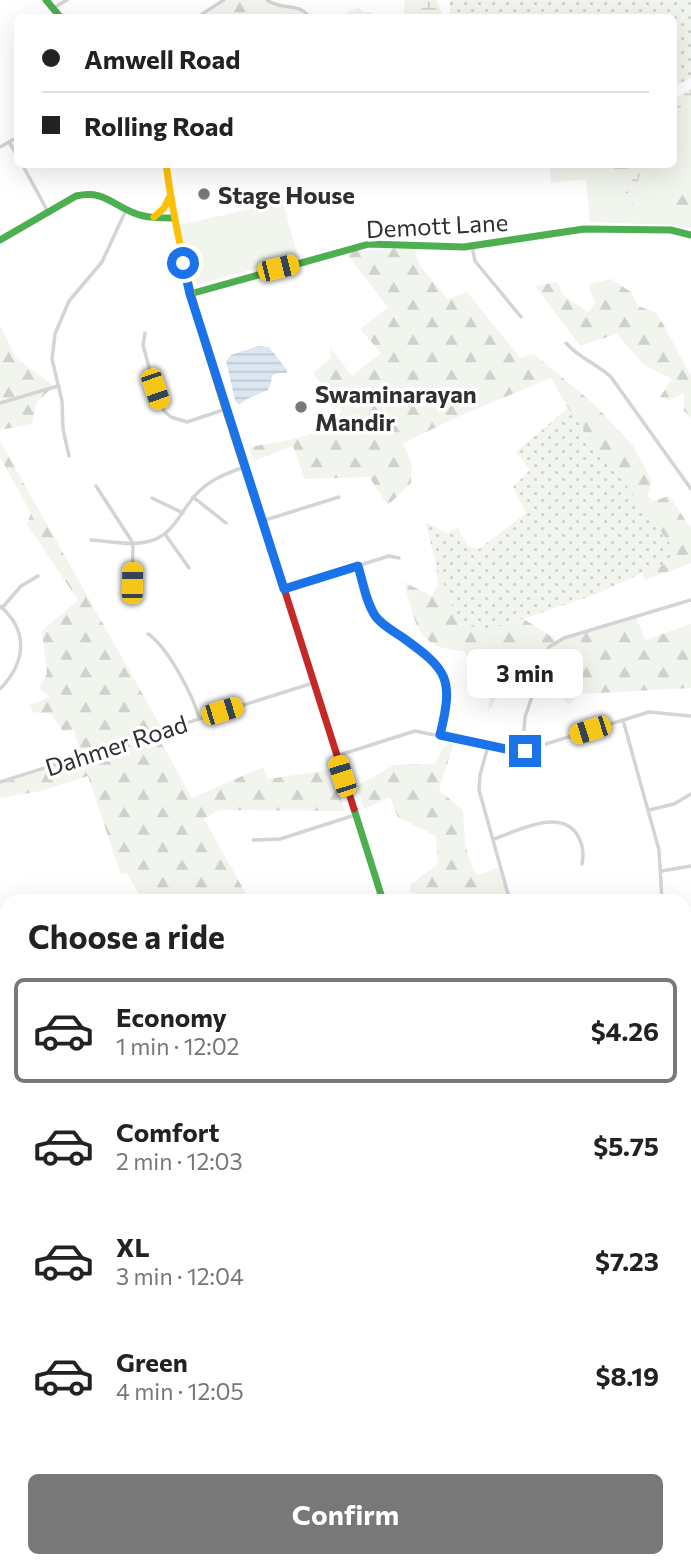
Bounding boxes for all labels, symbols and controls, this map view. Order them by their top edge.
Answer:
text: Amwell Road [84,43,240,74]
text: Rolling Road [84,110,234,141]
place label: Stage House [218,180,355,209]
marker: Stage House [196,186,212,202]
street label: Demott Lane [365,207,509,243]
route start [167,247,199,279]
car [256,253,301,283]
car [139,366,172,412]
place label: Swaminarayan Mandir [315,379,477,436]
marker: Swaminarayan Mandir [293,399,309,415]
car [122,562,143,604]
callout: 3 min [467,650,583,698]
text: 3 min [496,659,554,687]
car [199,695,246,727]
street label: Dahmer Road [41,708,191,782]
car [567,714,614,746]
route end [509,735,541,767]
car [326,753,359,799]
text: Choose a ride [28,916,225,956]
icon: car [32,999,95,1062]
text: Economy [116,1001,227,1032]
text: $4.26 [591,1015,659,1046]
text: 1 min · 12:02 [116,1032,239,1060]
icon: car [32,1114,95,1177]
text: Comfort [116,1116,219,1147]
text: $5.75 [593,1130,659,1161]
text: 2 min · 12:03 [116,1147,243,1175]
icon: car [32,1229,95,1292]
text: XL [116,1231,150,1262]
text: $7.23 [595,1245,659,1276]
text: 3 min · 12:04 [116,1262,244,1290]
icon: car [32,1344,95,1407]
text: Green [116,1346,188,1377]
text: $8.19 [596,1360,659,1391]
text: 4 min · 12:05 [116,1377,244,1405]
button: Confirm [28,1474,663,1554]

